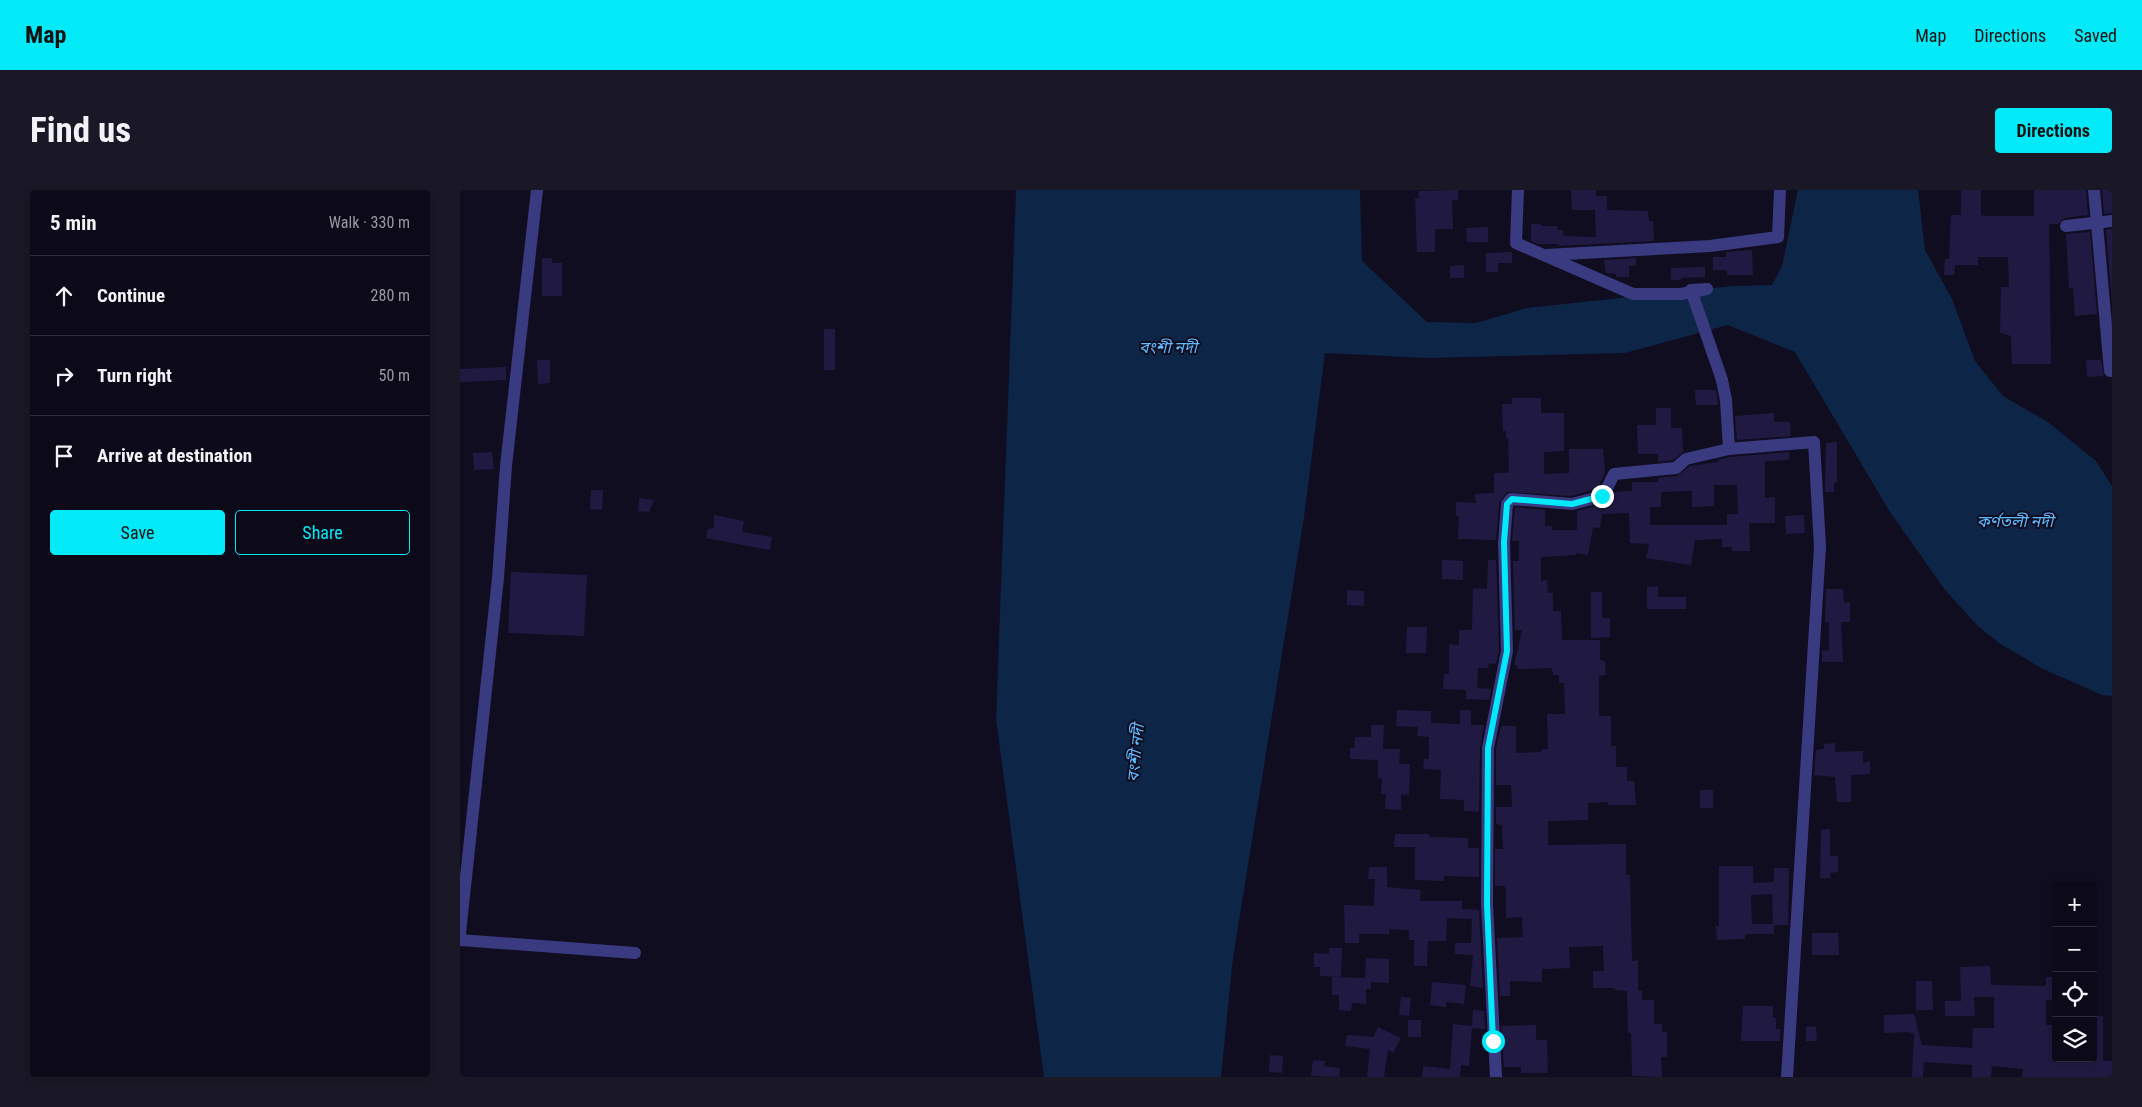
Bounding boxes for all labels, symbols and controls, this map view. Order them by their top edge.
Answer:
text: Map [25,21,66,49]
text: Map [1915,25,1946,46]
text: Directions [1974,25,2046,46]
text: Saved [2074,25,2117,46]
button: Directions [1995,108,2112,153]
text: Find us [30,110,131,151]
text: 5 min [50,211,97,235]
text: Walk · 330 m [329,213,410,232]
icon: ahead [50,282,78,310]
text: Continue [97,284,165,307]
text: 280 m [371,286,410,305]
water label: বংশী নদী [1139,338,1200,357]
icon: right [50,362,78,390]
text: Turn right [97,364,172,387]
text: 50 m [378,366,410,385]
icon: arrive [50,442,78,470]
text: Arrive at destination [97,444,252,467]
route end [1591,485,1614,508]
button: Save [50,510,225,555]
button: Share [235,510,410,555]
water label: কর্ণতলী নদী [1977,512,2056,531]
water label: বংশী নদী [1123,720,1148,783]
map controls [2052,882,2097,1062]
button: + [2052,882,2097,927]
button: − [2052,927,2097,972]
button: locate [2052,972,2097,1017]
button: layers [2052,1017,2097,1062]
route start [1482,1030,1505,1053]

